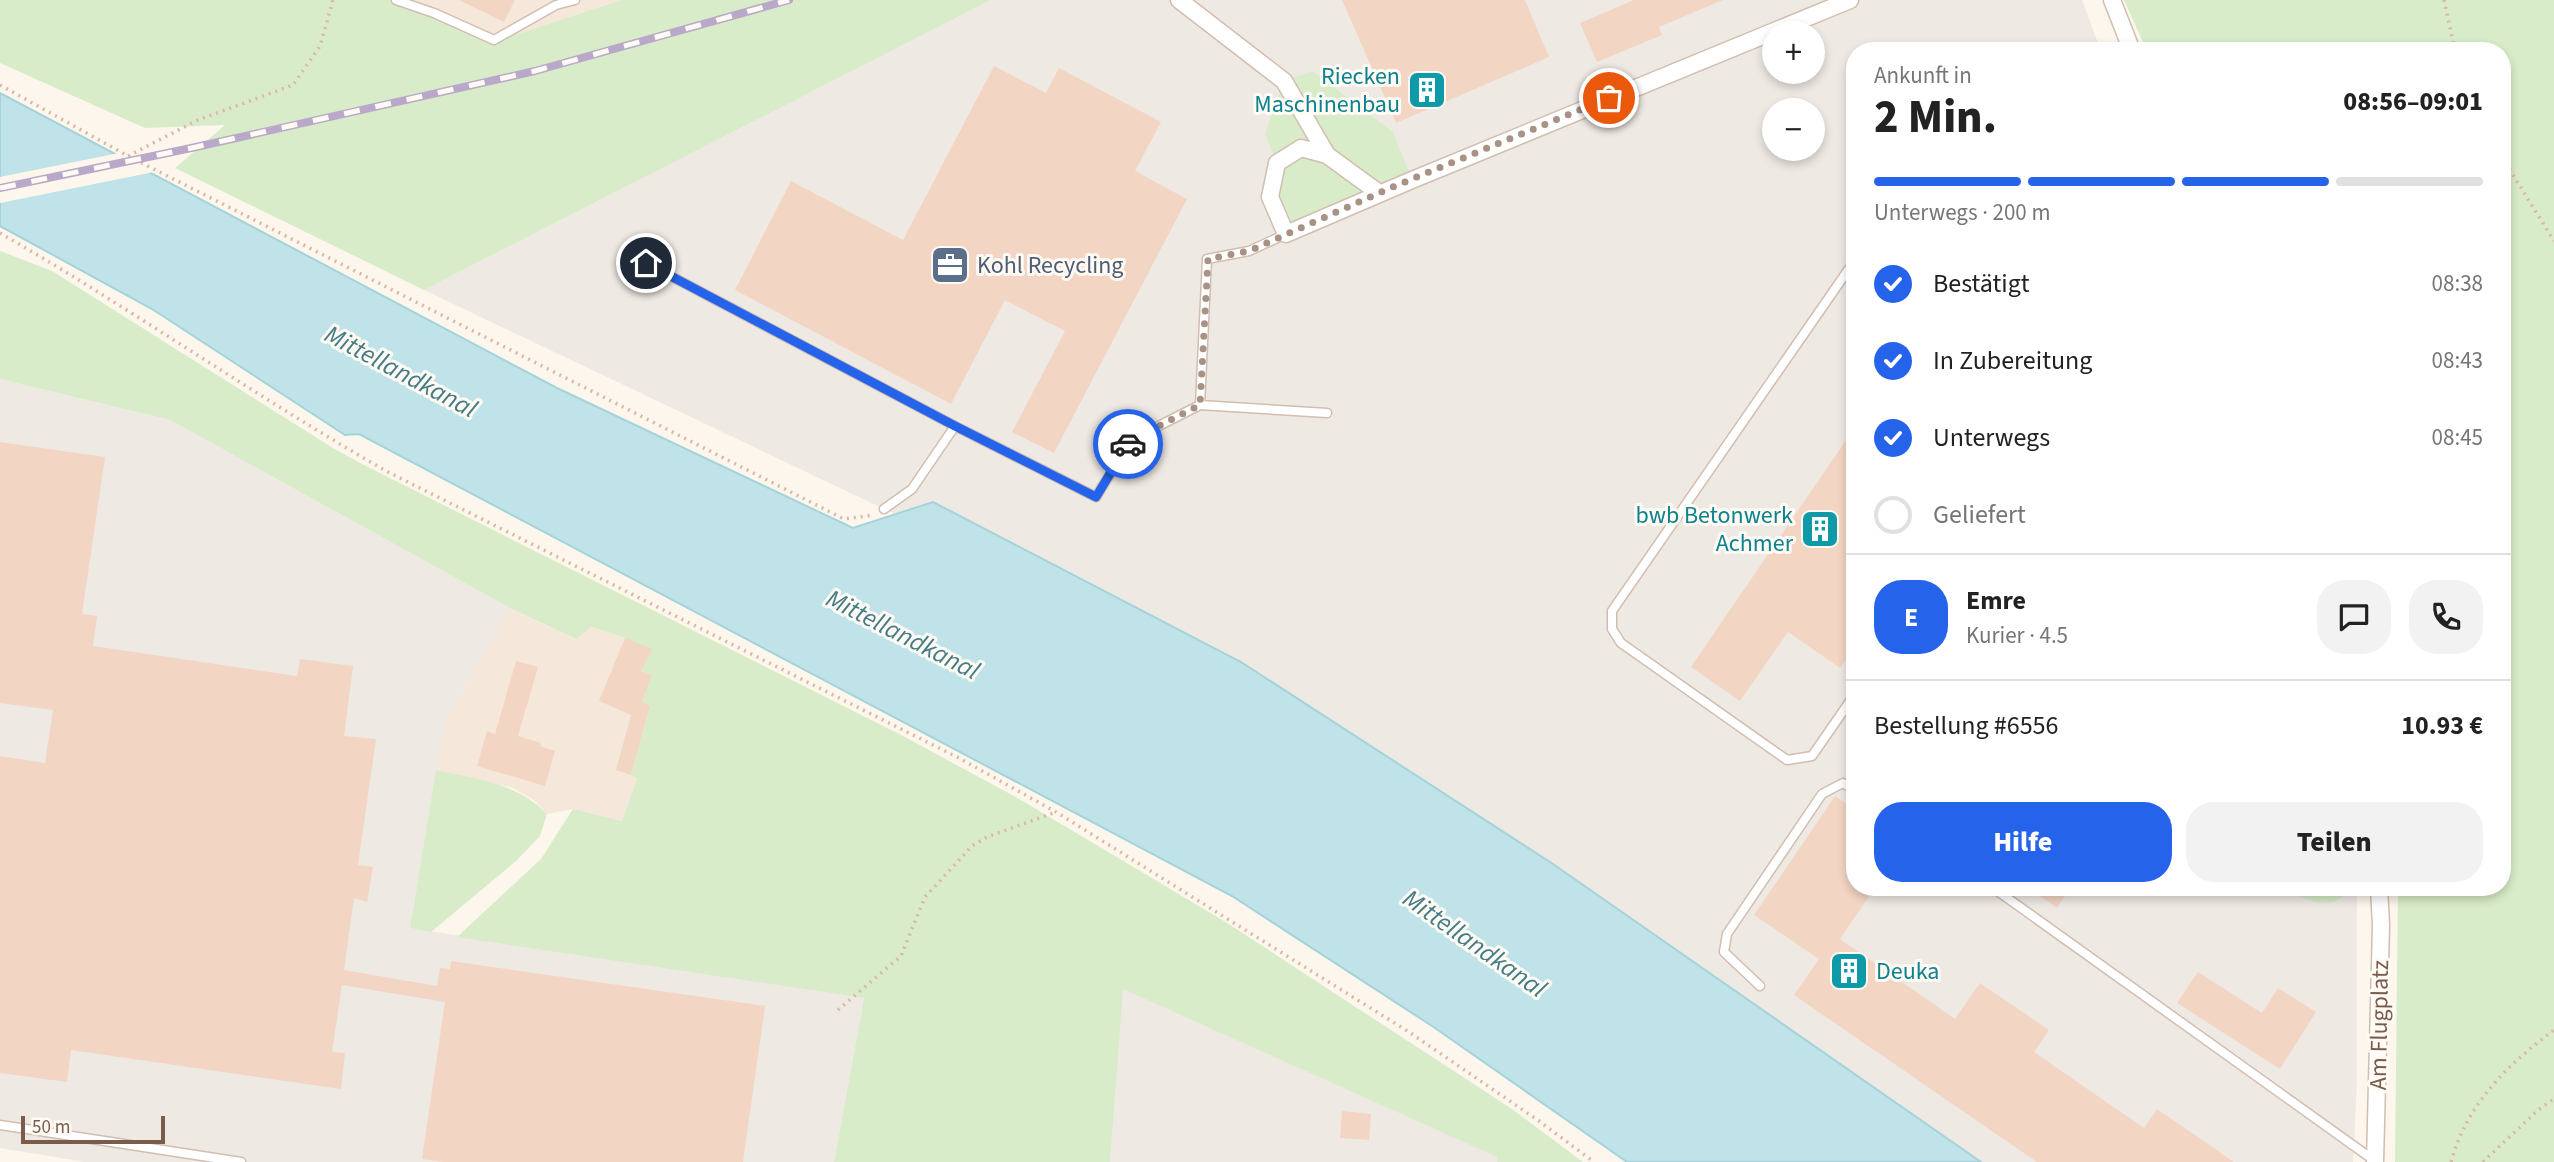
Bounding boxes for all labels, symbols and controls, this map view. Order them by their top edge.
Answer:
map controls [1762,21,1825,161]
button: + [1762,21,1825,84]
place label: Riecken Maschinenbau [1254,59,1400,122]
text: Ankunft in [1874,59,1972,92]
pin [1579,68,1639,128]
building icon: Riecken Maschinenbau [1406,69,1448,111]
icon: bag [1590,79,1628,117]
text: 08:56–09:01 [2343,83,2483,120]
text: 2 Min. [1874,85,1997,150]
button: − [1762,98,1825,161]
text: Unterwegs · 200 m [1874,196,2050,229]
pin [616,233,676,293]
icon: home [627,244,665,282]
office icon: Kohl Recycling [929,244,971,286]
place label: Kohl Recycling [977,248,1123,283]
icon: check [1874,265,1912,303]
text: Bestätigt [1933,265,2030,302]
text: 08:38 [2432,267,2483,300]
water label: Mittellandkanal [318,316,484,427]
icon: check [1874,342,1912,380]
text: In Zubereitung [1933,342,2092,379]
text: 08:43 [2432,344,2483,377]
courier [1093,409,1163,479]
icon: check [1874,419,1912,457]
text: Unterwegs [1933,419,2050,456]
text: 08:45 [2432,421,2483,454]
icon: car [1109,425,1147,463]
text: Geliefert [1933,496,2026,533]
place label: bwb Betonwerk Achmer [1636,498,1794,561]
building icon: bwb Betonwerk Achmer [1799,508,1841,550]
water label: Mittellandkanal [820,580,986,689]
button: chat [2317,580,2391,654]
button: phone [2409,580,2483,654]
text: Emre [1966,582,2026,619]
text: E [1904,599,1918,636]
text: Kurier · 4.5 [1966,619,2068,652]
text: Bestellung #6556 [1874,707,2058,744]
text: 10.93 € [2401,707,2483,744]
button: Hilfe [1874,802,2172,882]
button: Teilen [2186,802,2483,882]
water label: Mittellandkanal [1395,880,1555,1007]
building icon: Deuka [1828,950,1870,992]
place label: Deuka [1876,954,1939,989]
street label: Am Flugplatz [2361,960,2398,1090]
scale bar [21,1113,164,1145]
text: 50 m [32,1114,70,1141]

